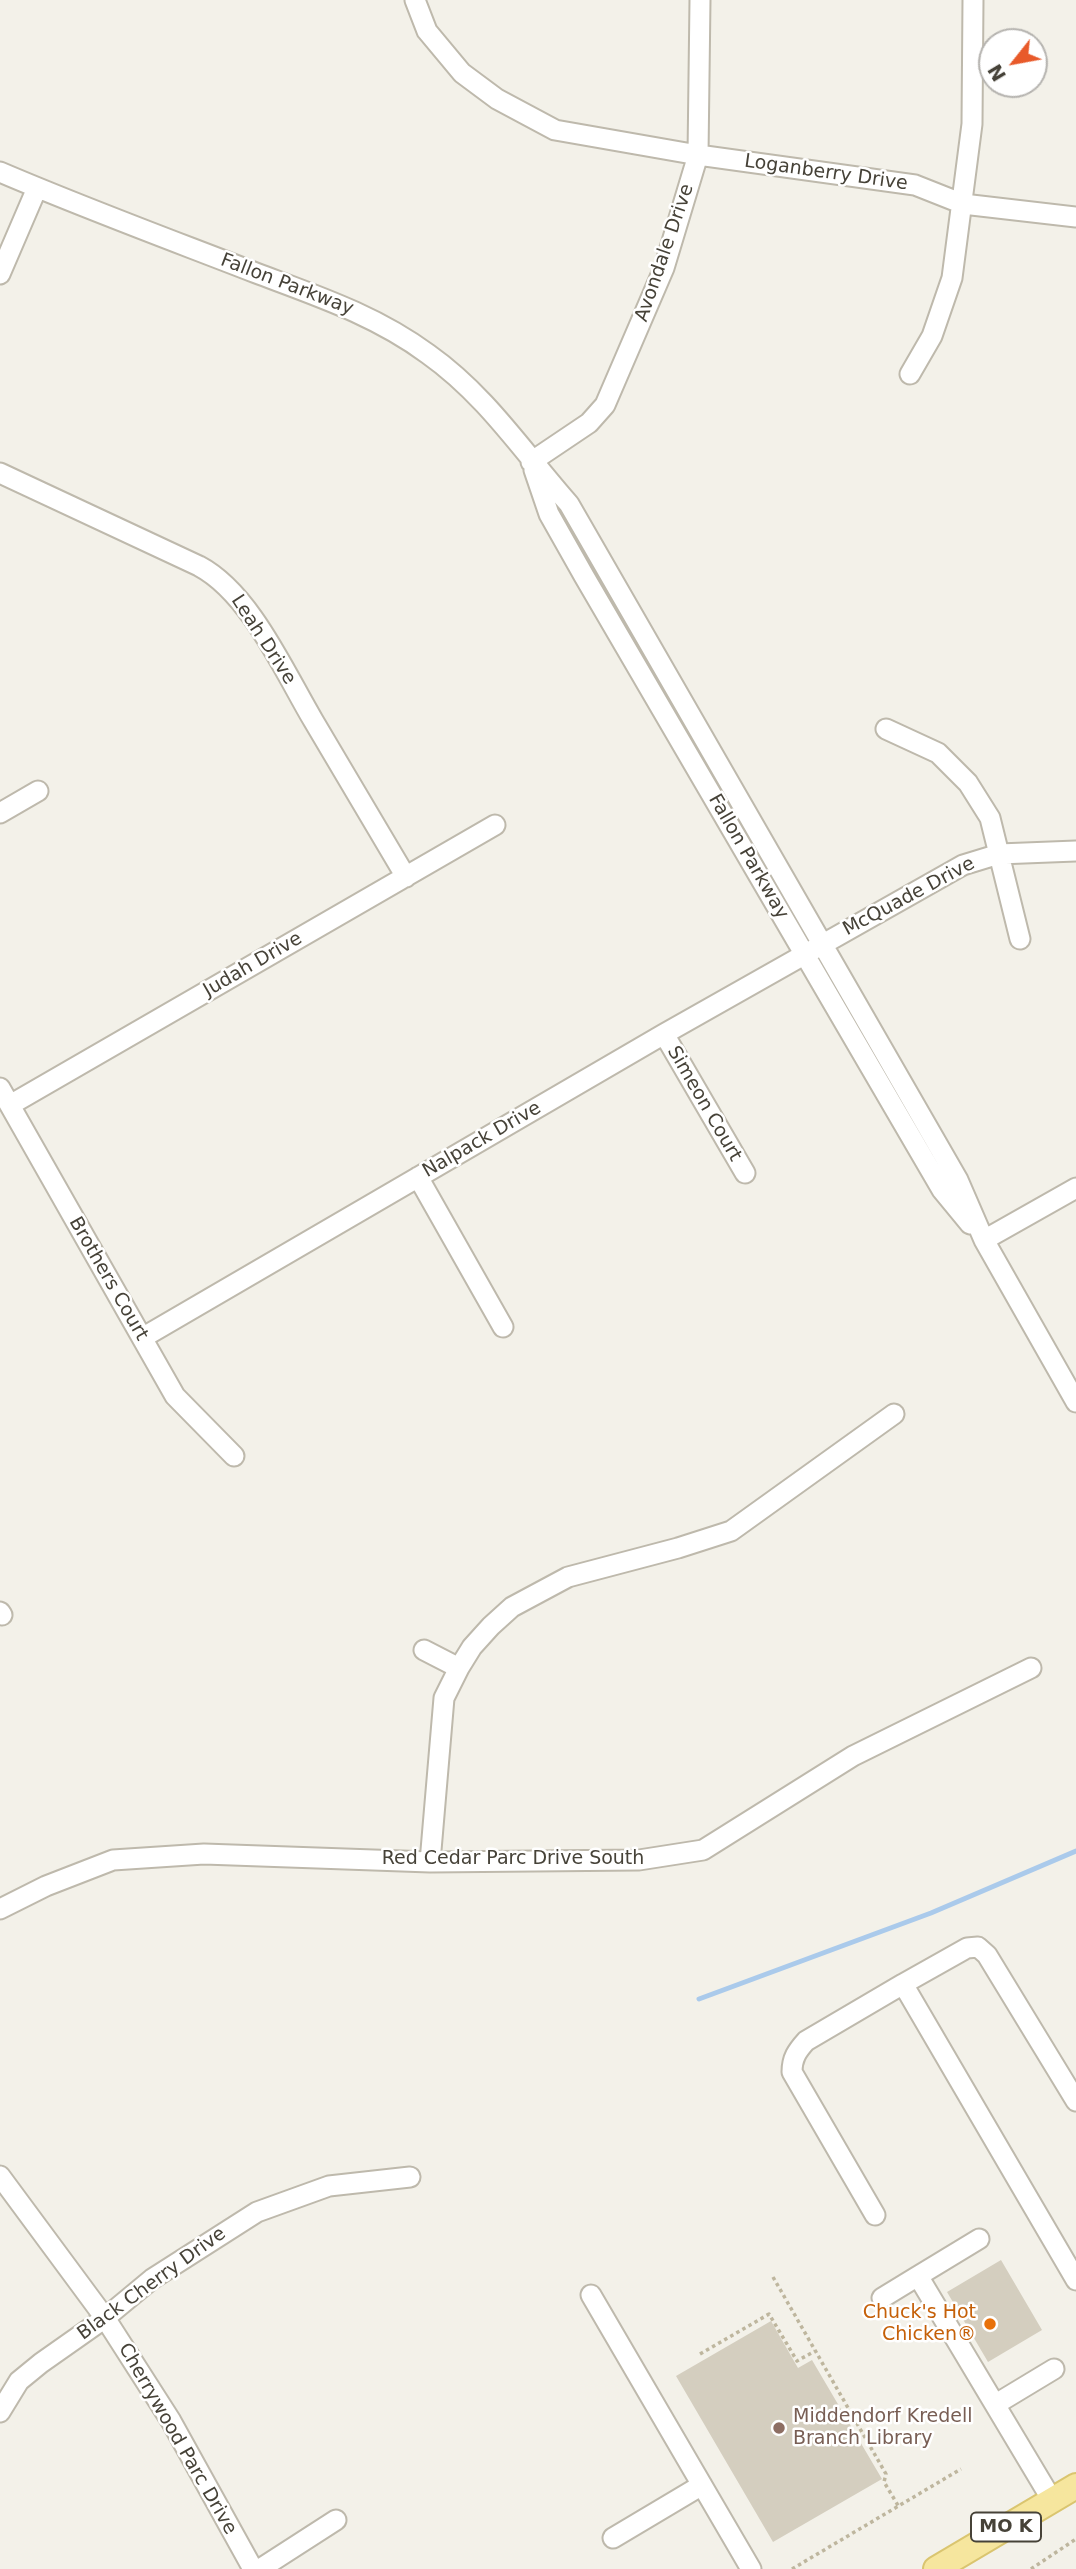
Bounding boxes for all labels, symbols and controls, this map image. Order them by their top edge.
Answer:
north arrow [978,28,1048,98]
text: N [983,60,1010,85]
street label: Loganberry Drive [743,150,909,196]
street label: Avondale Drive [631,181,699,325]
street label: Fallon Parkway [217,249,357,321]
street label: Leah Drive [226,591,300,689]
street label: Fallon Parkway [703,790,793,924]
street label: McQuade Drive [839,853,979,941]
street label: Judah Drive [200,928,306,1002]
street label: Simeon Court [662,1042,746,1166]
street label: Nalpack Drive [419,1097,545,1183]
street label: Brothers Court [63,1213,153,1345]
street label: Red Cedar Parc Drive South [382,1848,644,1870]
street label: Black Cherry Drive [73,2223,231,2345]
place label: Chuck's Hot Chicken® [863,2302,976,2346]
marker: Chuck's Hot Chicken® [982,2316,998,2332]
street label: Cherrywood Parc Drive [113,2339,241,2539]
place label: Middendorf Kredell Branch Library [793,2406,973,2450]
marker: Middendorf Kredell Branch Library [771,2420,787,2436]
road number: MO K [971,2512,1041,2542]

